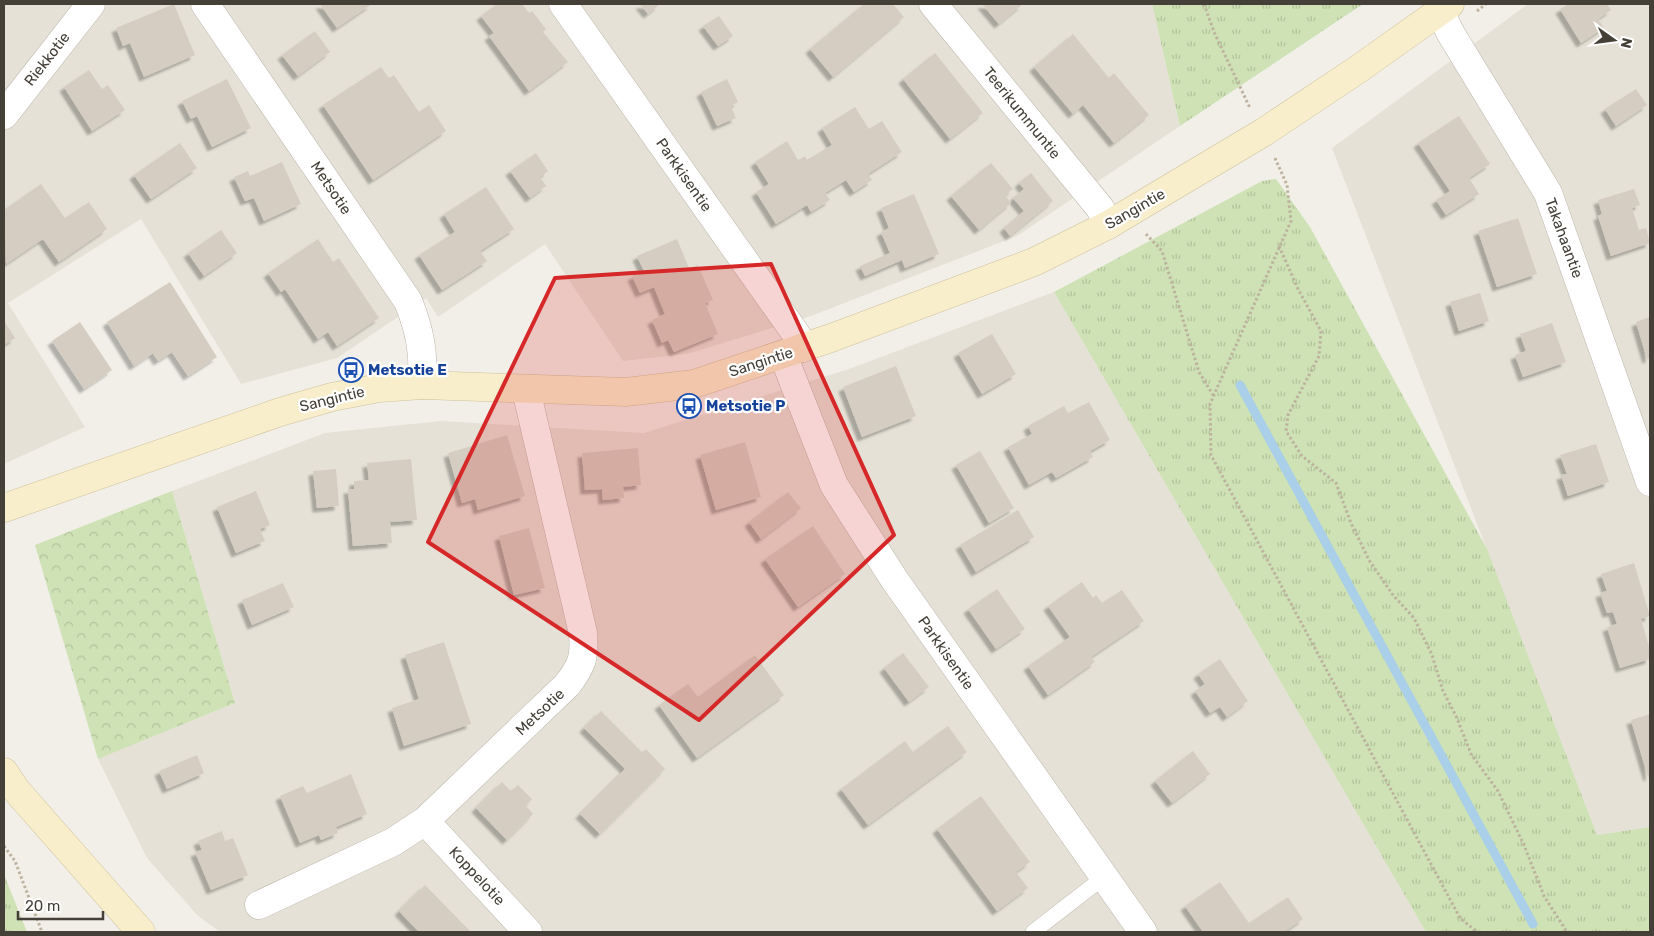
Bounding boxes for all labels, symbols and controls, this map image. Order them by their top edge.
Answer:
north arrow [1589,15,1639,65]
street label: Riekkotie [20,28,74,90]
text: N [1617,36,1636,50]
street label: Teerikummuntie [980,64,1064,162]
street label: Parkkisentie [652,135,716,215]
street label: Metsotie [307,158,355,218]
street label: Sangintie [1102,185,1168,233]
street label: Takahaantie [1541,195,1587,281]
street label: Sangintie [727,343,795,381]
bus stop icon: Metsotie E [338,357,364,383]
place label: Metsotie E [368,361,447,379]
street label: Sangintie [298,382,366,416]
bus stop icon: Metsotie P [676,393,702,419]
place label: Metsotie P [706,397,785,415]
street label: Parkkisentie [914,613,978,693]
street label: Metsotie [512,685,568,739]
street label: Koppelotie [445,843,509,909]
scale bar [18,888,102,920]
text: 20 m [25,897,60,915]

